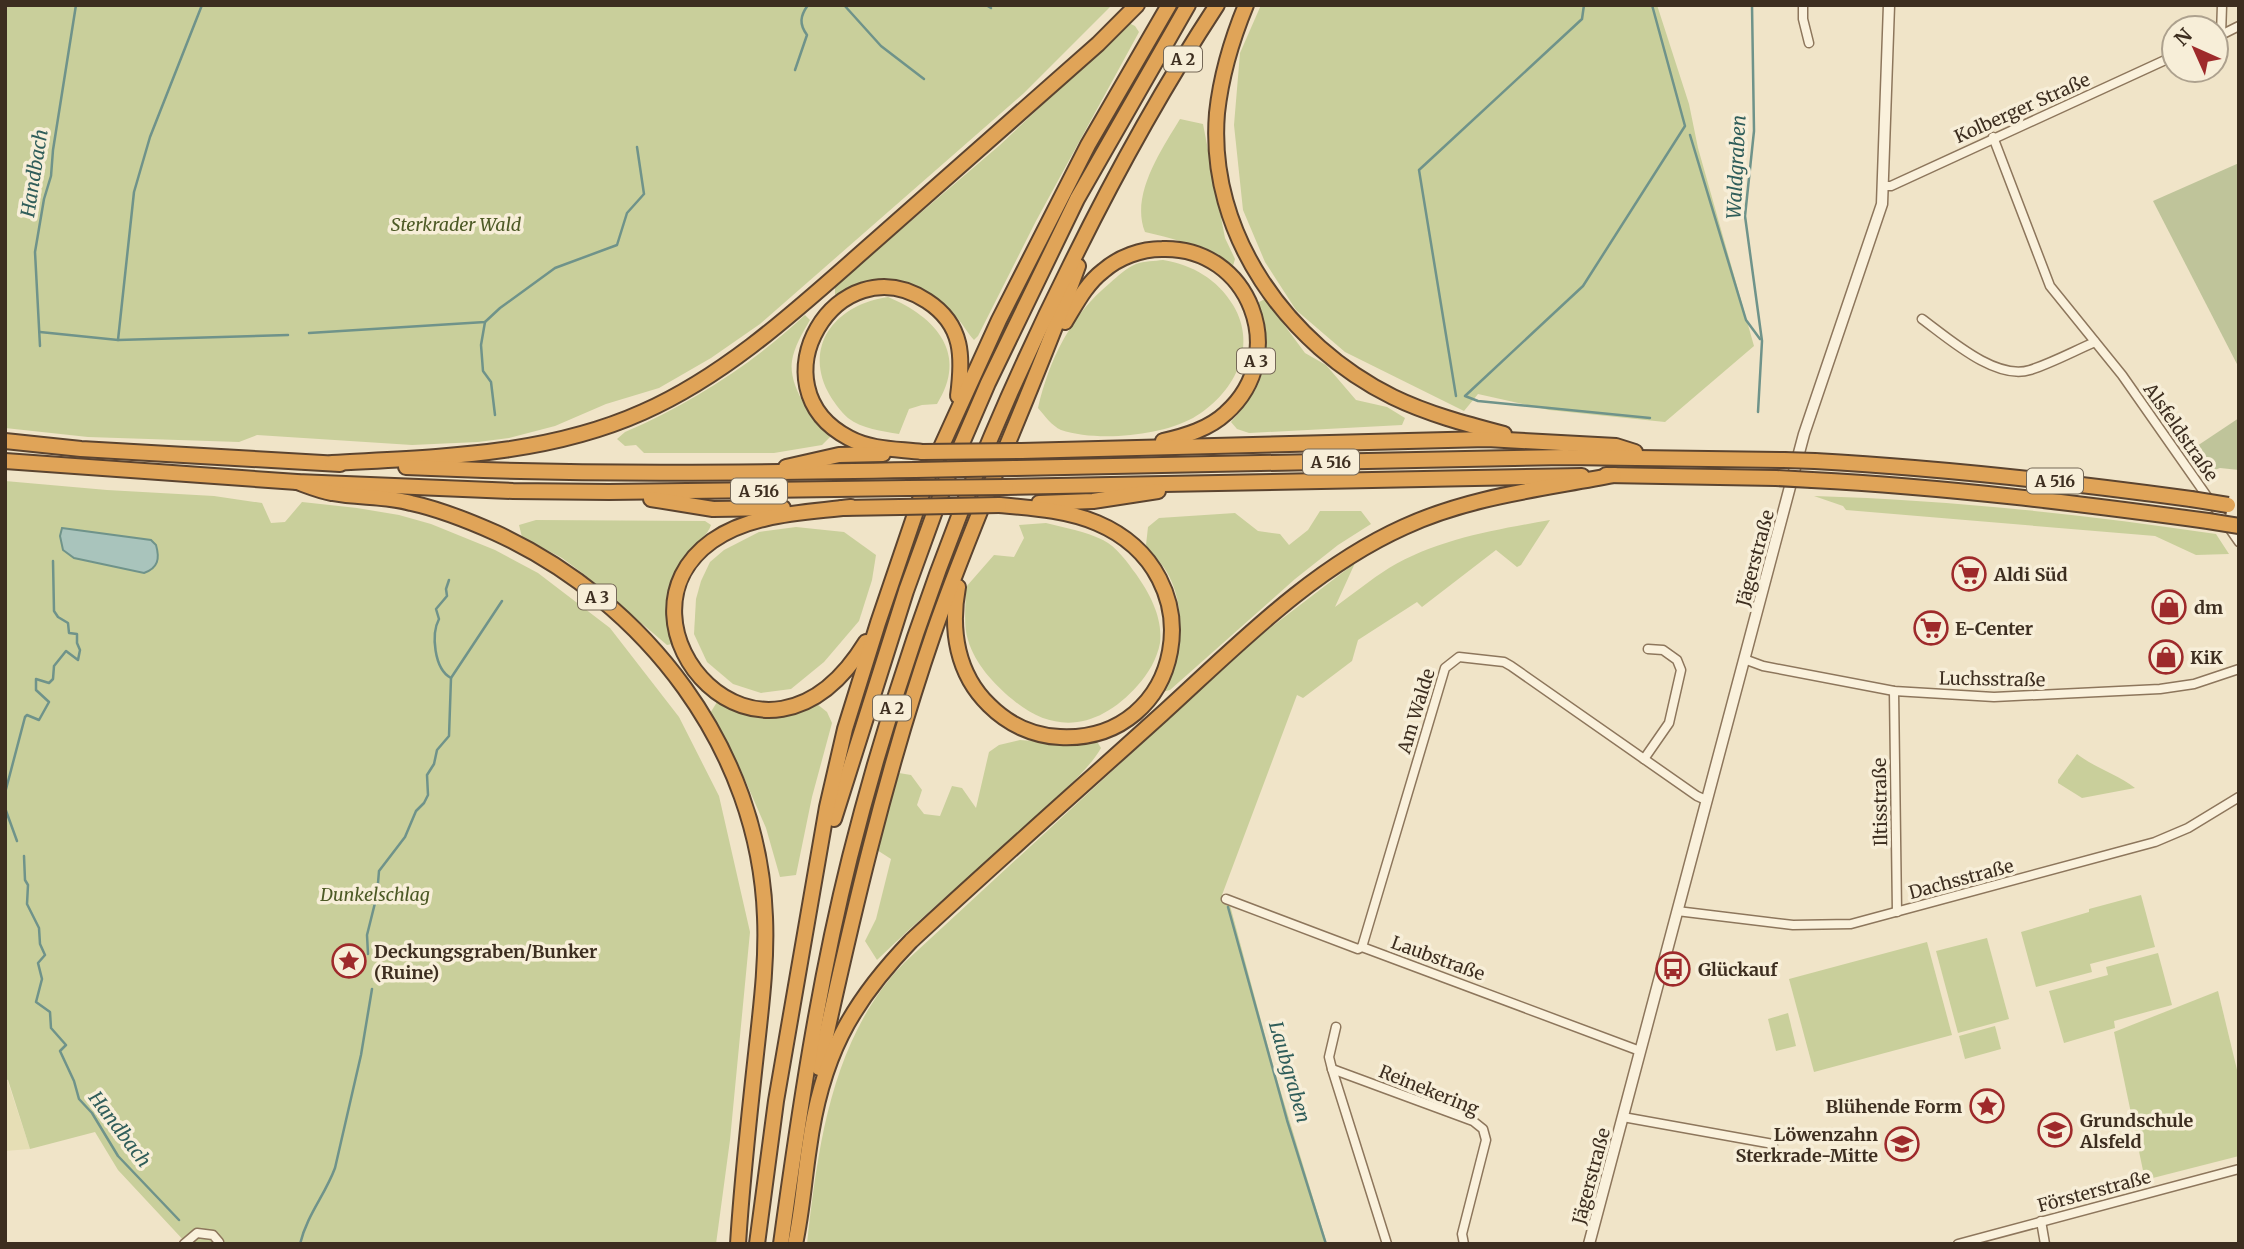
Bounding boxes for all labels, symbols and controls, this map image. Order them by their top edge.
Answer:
north arrow [2160,14,2230,84]
text: N [2169,23,2197,51]
road number: A 2 [1164,46,1202,72]
street label: Kolberger Straße [1951,68,2093,148]
water label: Waldgraben [1721,114,1751,220]
water label: Handbach [15,127,53,220]
park label: Sterkrader Wald [391,213,522,236]
road number: A 3 [1237,348,1275,374]
street label: Alsfeldstraße [2138,378,2223,486]
road number: A 516 [1303,449,1359,475]
road number: A 516 [2027,468,2083,494]
road number: A 516 [731,478,787,504]
street label: Jägerstraße [1731,507,1779,610]
supermarket icon: Aldi Süd [1950,555,1988,593]
place label: Aldi Süd [1993,563,2068,586]
road number: A 3 [578,584,616,610]
shop icon: dm [2150,588,2188,626]
place label: dm [2194,596,2223,619]
supermarket icon: E-Center [1912,609,1950,647]
place label: E-Center [1955,617,2033,640]
shop icon: KiK [2147,638,2185,676]
place label: KiK [2190,646,2223,669]
street label: Am Walde [1392,666,1440,757]
street label: Luchsstraße [1939,667,2045,691]
road number: A 2 [873,695,911,720]
street label: Iltisstraße [1868,757,1892,847]
street label: Dachsstraße [1906,854,2016,904]
park label: Dunkelschlag [319,883,430,906]
street label: Laubstraße [1388,930,1488,986]
place label: Deckungsgraben/Bunker (Ruine) [374,940,597,984]
place icon: Deckungsgraben/Bunker (Ruine) [330,942,368,980]
bus stop icon: Glückauf [1654,950,1692,988]
place label: Glückauf [1698,958,1778,981]
water label: Laubgraben [1264,1018,1316,1126]
street label: Reinekering [1376,1060,1482,1121]
water label: Handbach [83,1085,156,1172]
place icon: Blühende Form [1968,1087,2006,1125]
place label: Blühende Form [1826,1095,1962,1118]
place label: Grundschule Alsfeld [2079,1109,2194,1153]
school or university icon: Grundschule Alsfeld [2036,1111,2074,1149]
place label: Löwenzahn Sterkrade-Mitte [1736,1123,1878,1167]
street label: Jägerstraße [1567,1125,1615,1228]
school or university icon: Löwenzahn Sterkrade-Mitte [1883,1125,1921,1163]
street label: Försterstraße [2035,1165,2153,1217]

